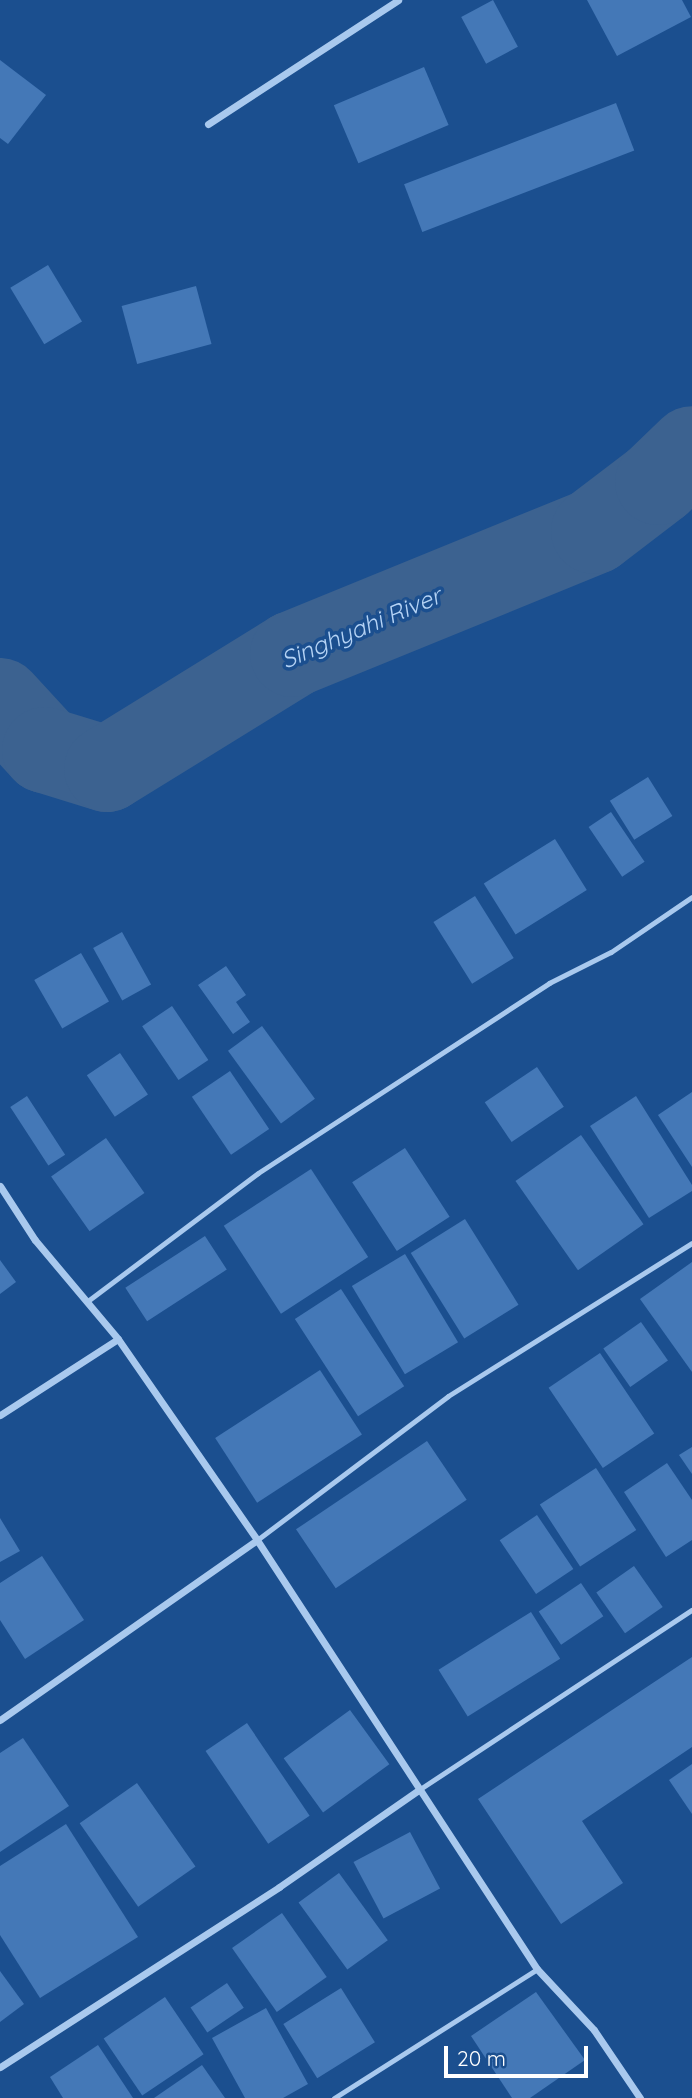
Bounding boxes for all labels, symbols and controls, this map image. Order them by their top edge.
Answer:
water label: Singhyahi River [277,581,445,675]
scale bar [447,2032,590,2076]
text: 20 m [457,2045,506,2071]

